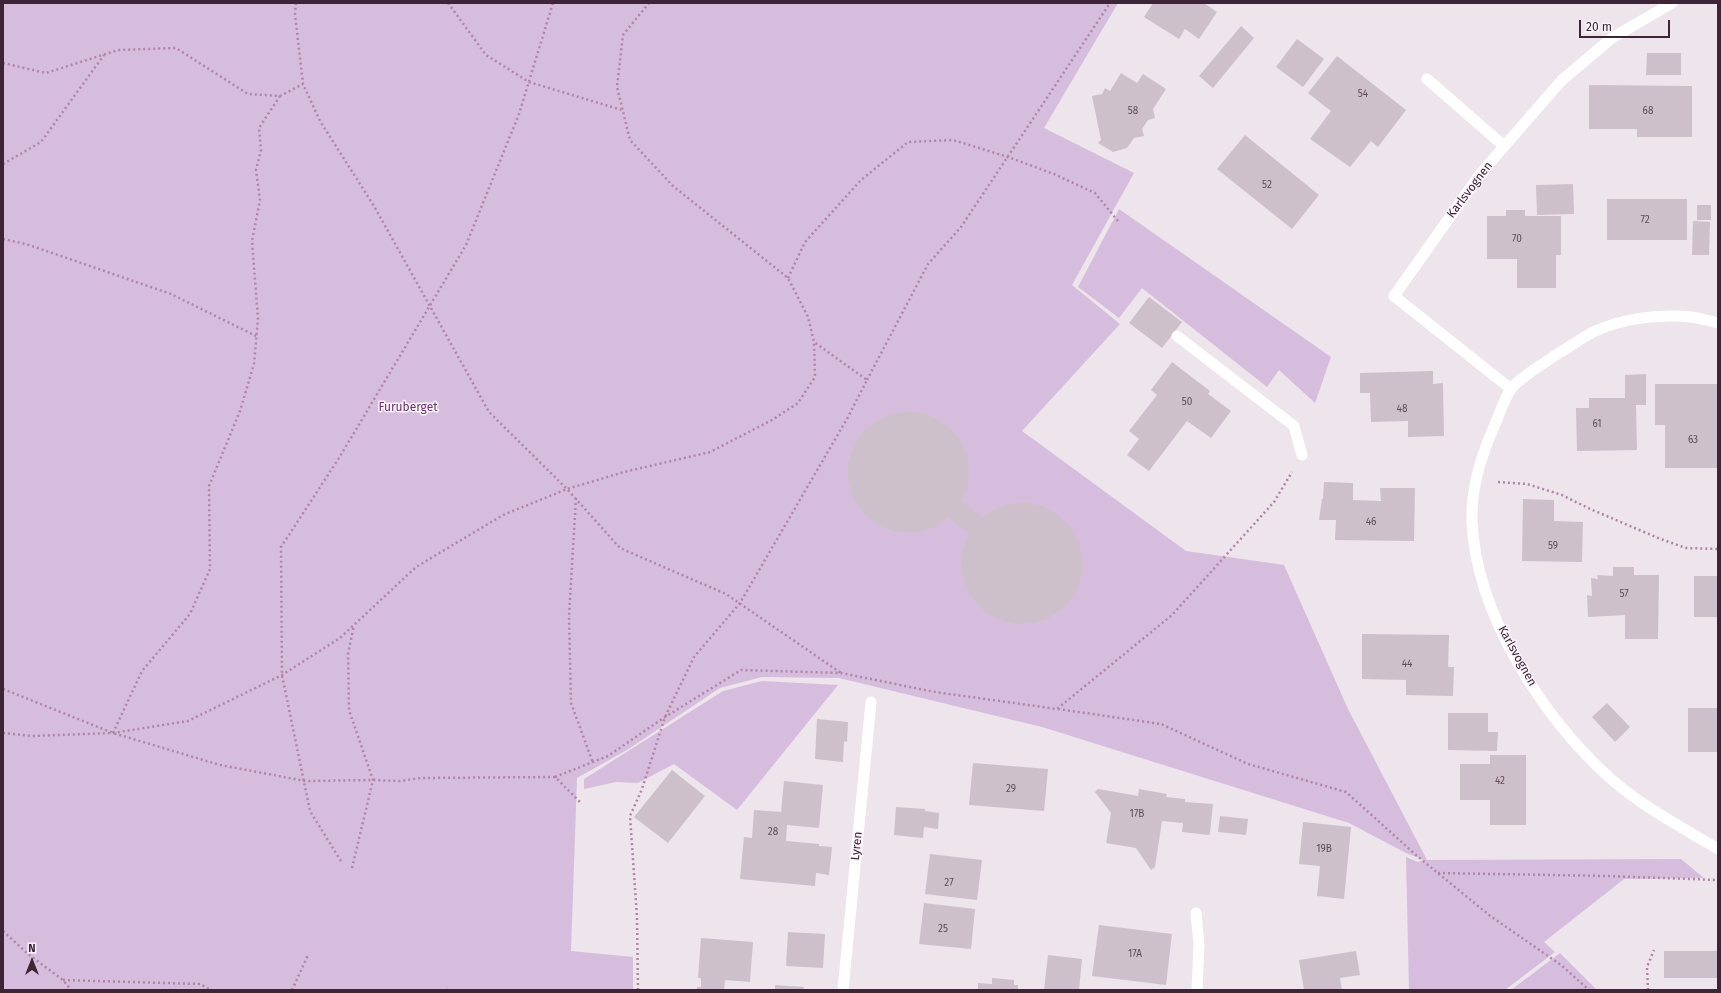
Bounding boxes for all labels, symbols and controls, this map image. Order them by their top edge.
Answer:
scale bar [1581,12,1672,38]
text: 20 m [1586,20,1612,34]
house number: 54 [1358,88,1368,100]
house number: 58 [1128,105,1138,117]
house number: 68 [1643,105,1653,117]
street label: Karlsvognen [1444,159,1496,221]
house number: 52 [1262,179,1272,191]
house number: 72 [1640,214,1650,226]
house number: 70 [1512,233,1522,245]
house number: 50 [1182,396,1192,408]
park label: Furuberget [378,401,438,415]
house number: 48 [1397,403,1407,415]
house number: 61 [1592,418,1602,430]
house number: 63 [1688,434,1698,446]
house number: 46 [1366,516,1376,528]
house number: 59 [1548,540,1558,552]
house number: 57 [1619,588,1629,600]
street label: Karlsvognen [1495,623,1539,689]
house number: 44 [1402,658,1412,670]
house number: 42 [1495,775,1505,787]
house number: 29 [1006,783,1016,795]
house number: 17B [1130,808,1144,820]
house number: 28 [768,826,778,838]
street label: Lyren [848,831,866,861]
house number: 19B [1316,843,1332,855]
house number: 27 [944,877,954,889]
house number: 25 [938,923,948,935]
north arrow [12,941,52,981]
text: N [28,942,36,955]
house number: 17A [1128,948,1142,960]

